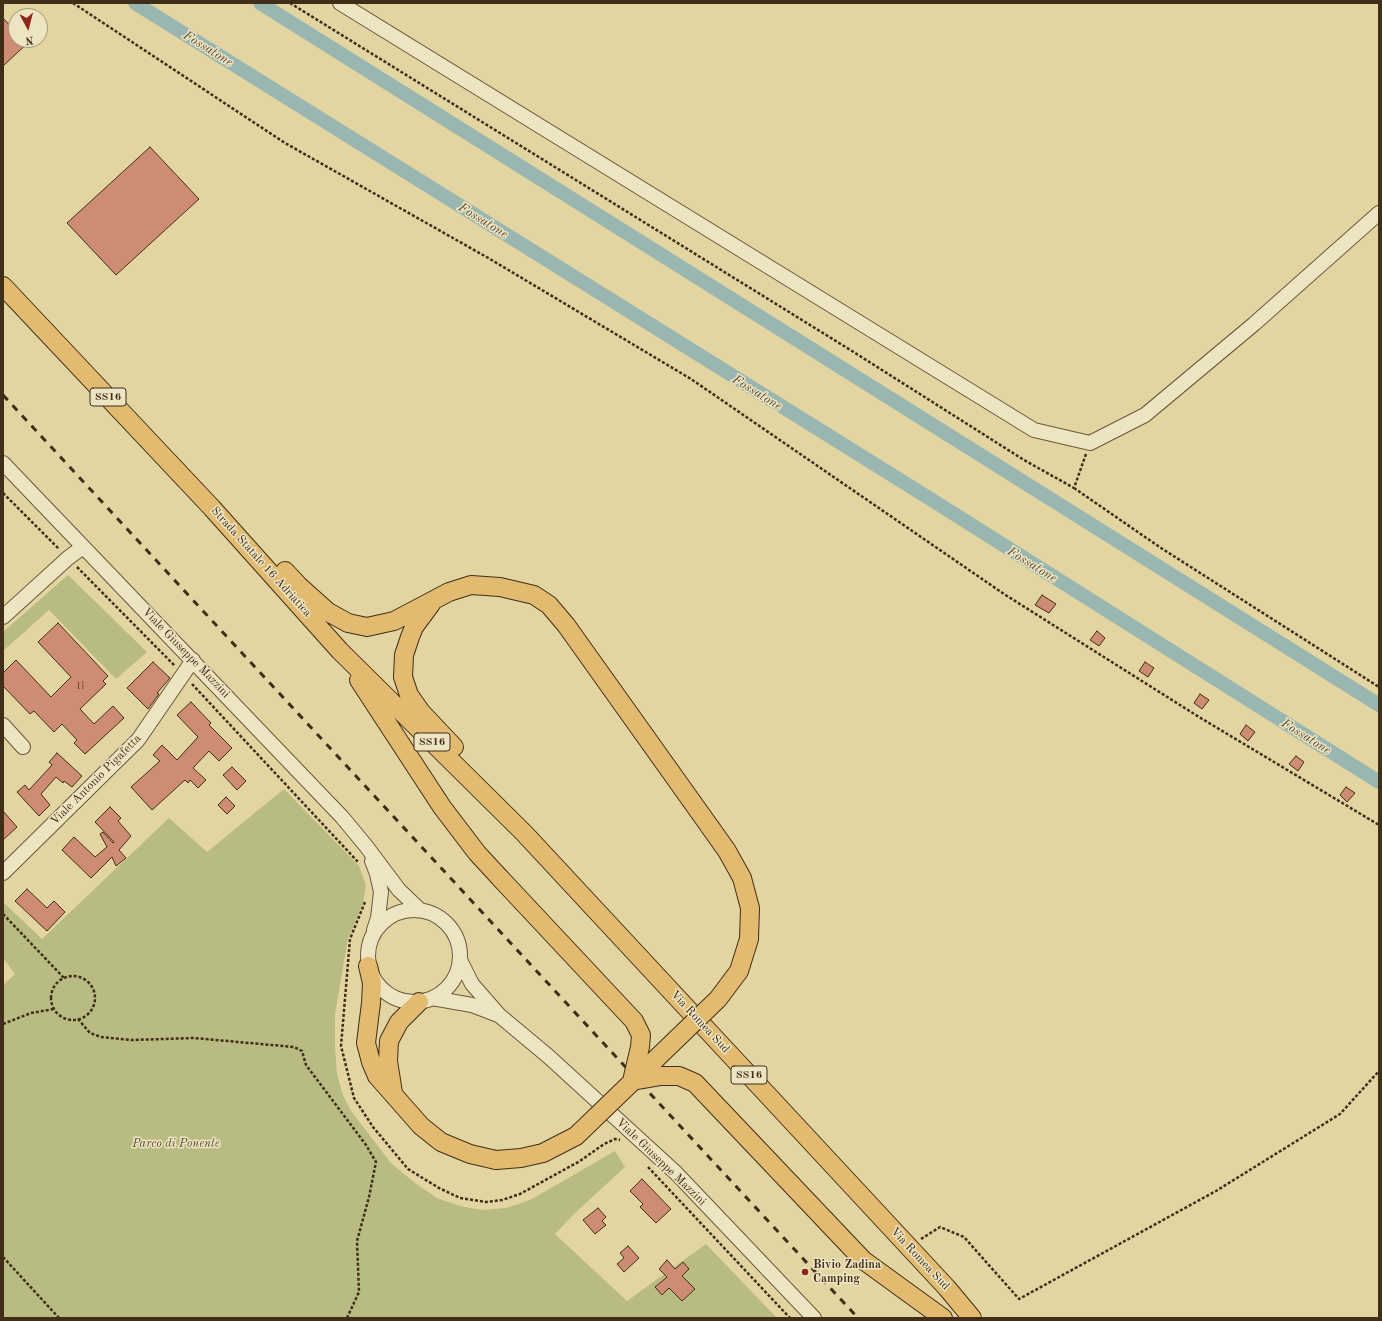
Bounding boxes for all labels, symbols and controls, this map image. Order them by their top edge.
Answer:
north arrow [8,8,48,48]
water label: Fossatone [180,28,236,70]
text: N [25,33,34,45]
water label: Fossatone [455,200,511,242]
water label: Fossatone [729,372,785,414]
road number: SS16 [90,388,126,406]
street label: Strada Statale 16 Adriatica [208,504,314,620]
water label: Fossatone [1004,544,1060,586]
street label: Viale Giuseppe Mazzini [139,605,233,701]
house number: 1l [76,680,84,692]
water label: Fossatone [1278,716,1334,758]
street label: Viale Antonio Pigafetta [48,732,144,828]
road number: SS16 [414,733,450,751]
street label: Via Romea Sud [667,988,733,1056]
road number: SS16 [731,1066,767,1084]
street label: Viale Giuseppe Mazzini [613,1115,709,1209]
park label: Parco di Ponente [132,1137,220,1151]
street label: Via Romea Sud [887,1225,953,1293]
place label: Bivio Zadina Camping [813,1258,881,1286]
marker: Bivio Zadina Camping [800,1267,810,1277]

